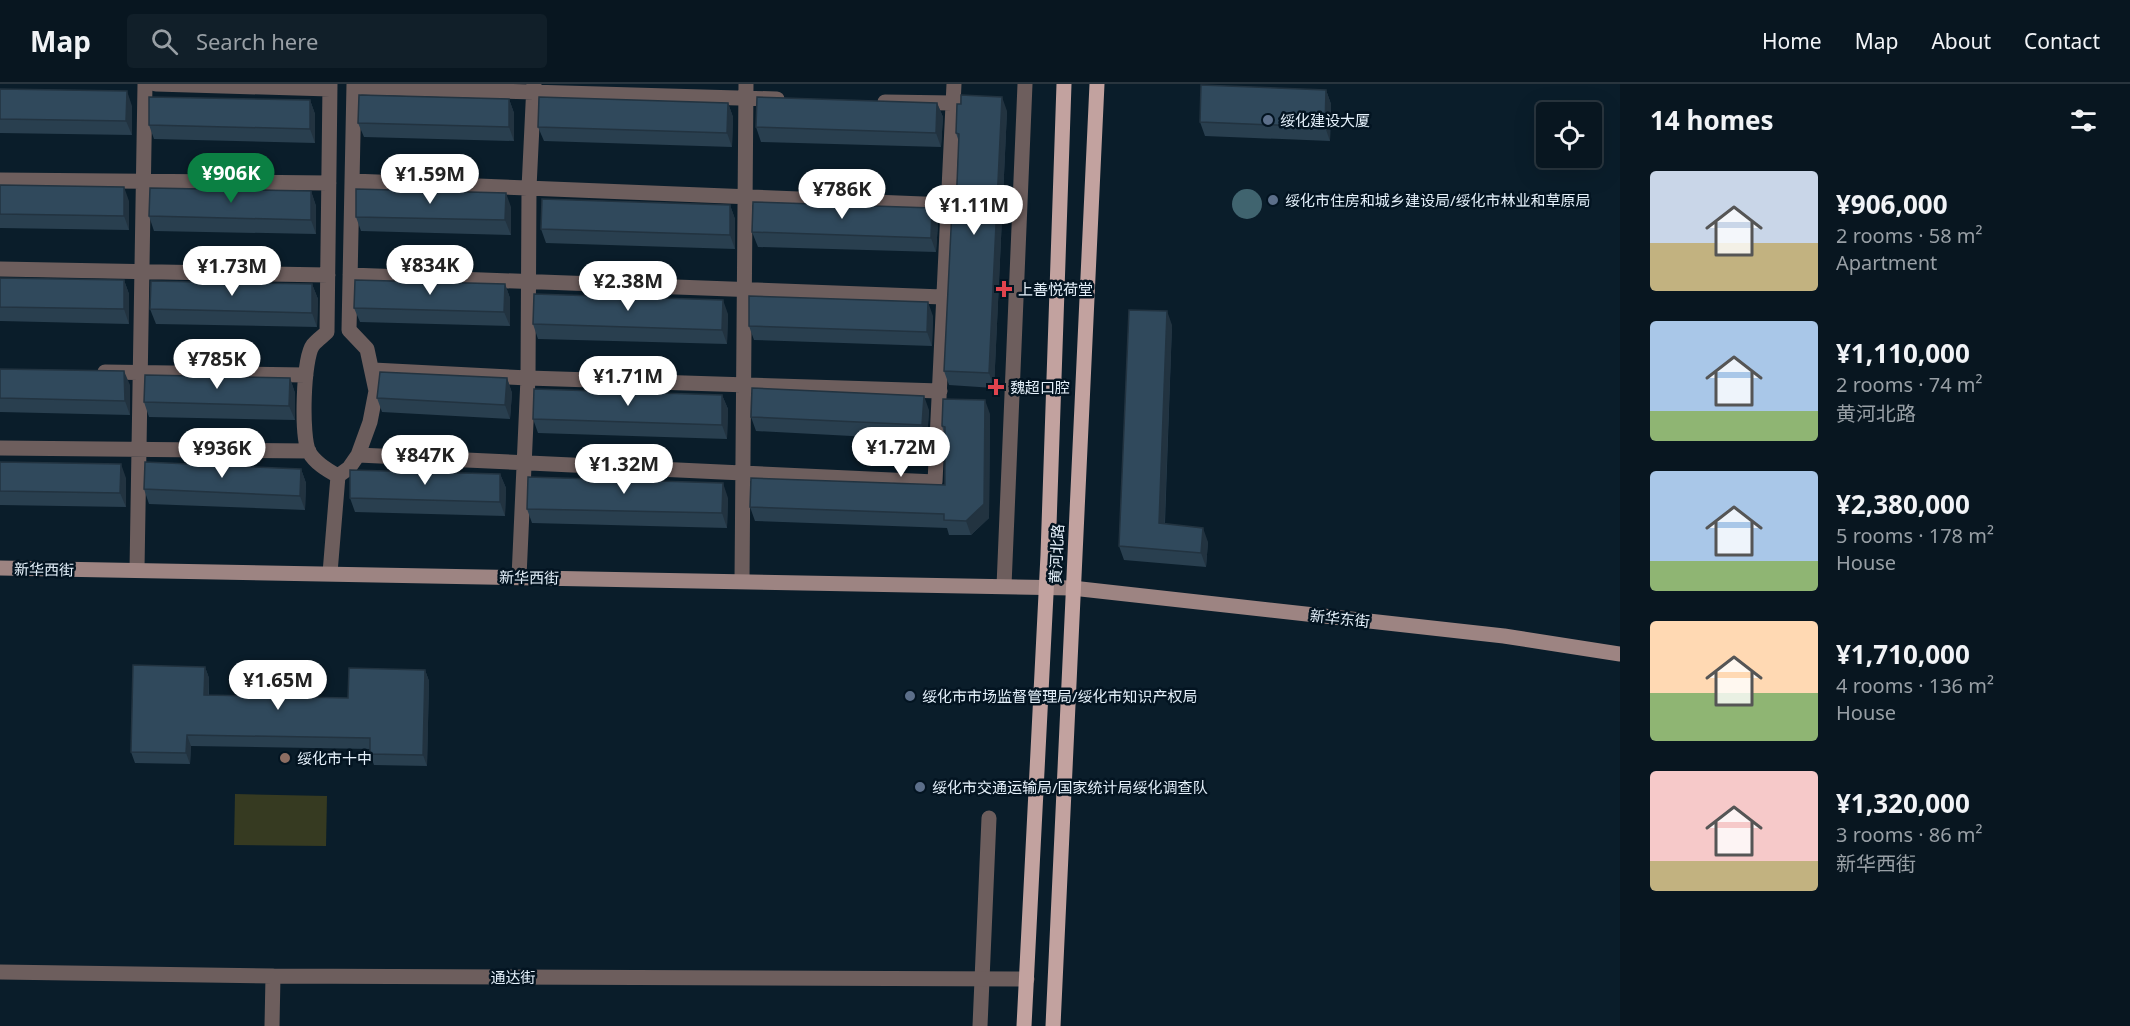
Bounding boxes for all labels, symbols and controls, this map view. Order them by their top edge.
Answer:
search box [127,14,547,68]
text: Map [30,22,91,60]
icon: search [148,25,181,58]
text: Search here [196,26,318,56]
text: Home [1762,27,1822,55]
text: Map [1855,27,1898,55]
text: About [1931,27,1991,55]
text: Contact [2024,27,2100,55]
map controls [1536,102,1602,168]
button: locate [1536,102,1602,168]
text: 14 homes [1650,102,1774,138]
icon: filters [2067,104,2100,137]
place label: 绥化建设大厦 [1280,110,1370,130]
marker: 绥化建设大厦 [1261,113,1275,127]
pin: ¥906K [189,153,273,204]
pin: ¥1.59M [381,154,479,205]
text: ¥906K [201,159,261,186]
text: ¥1.59M [395,160,465,187]
pin: ¥786K [800,169,884,220]
text: ¥786K [812,175,872,202]
pin: ¥1.11M [925,185,1023,236]
text: ¥906,000 [1836,186,1948,222]
place label: 绥化市住房和城乡建设局/绥化市林业和草原局 [1285,190,1591,210]
text: ¥1.11M [939,191,1009,218]
marker: 绥化市住房和城乡建设局/绥化市林业和草原局 [1266,193,1280,207]
icon: home [1698,195,1770,267]
text: 2 rooms · 58 m² [1836,222,1983,249]
pin: ¥834K [388,245,472,296]
pin: ¥1.73M [183,246,281,297]
text: Apartment [1836,249,1937,276]
text: ¥834K [400,251,460,278]
text: ¥1.73M [197,252,267,279]
pin: ¥2.38M [579,261,677,312]
text: ¥2.38M [593,267,663,294]
place label: 上善悦荷堂 [1018,279,1093,299]
marker: 上善悦荷堂 [995,280,1013,298]
text: ¥1,110,000 [1836,335,1970,371]
pin: ¥785K [175,339,259,390]
text: ¥785K [187,345,247,372]
icon: home [1698,345,1770,417]
pin: ¥1.71M [579,356,677,407]
text: ¥1.71M [593,362,663,389]
text: 2 rooms · 74 m² [1836,371,1983,398]
place label: 魏超口腔 [1010,377,1070,397]
marker: 魏超口腔 [987,378,1005,396]
text: 黄河北路 [1836,400,1916,427]
pin: ¥1.72M [852,427,950,478]
pin: ¥936K [180,428,264,479]
text: ¥1.72M [866,433,936,460]
text: ¥936K [192,434,252,461]
pin: ¥847K [383,435,467,486]
text: ¥847K [395,441,455,468]
pin: ¥1.32M [575,444,673,495]
text: ¥1.32M [589,450,659,477]
text: ¥2,380,000 [1836,486,1970,522]
icon: home [1698,495,1770,567]
text: 5 rooms · 178 m² [1836,522,1994,549]
street label: 黄河北路 [1044,524,1068,584]
text: House [1836,549,1896,576]
street label: 新华西街 [14,558,74,580]
street label: 新华西街 [499,566,559,588]
street label: 新华东街 [1309,605,1371,631]
text: ¥1,710,000 [1836,636,1970,672]
icon: home [1698,645,1770,717]
pin: ¥1.65M [229,660,327,711]
text: ¥1.65M [243,666,313,693]
text: 4 rooms · 136 m² [1836,672,1994,699]
place label: 绥化市市场监督管理局/绥化市知识产权局 [922,686,1198,706]
marker: 绥化市市场监督管理局/绥化市知识产权局 [903,689,917,703]
text: House [1836,699,1896,726]
place label: 绥化市十中 [297,748,372,768]
marker: 绥化市十中 [278,751,292,765]
place label: 绥化市交通运输局/国家统计局绥化调查队 [932,777,1208,797]
marker: 绥化市交通运输局/国家统计局绥化调查队 [913,780,927,794]
text: ¥1,320,000 [1836,785,1970,821]
icon: home [1698,795,1770,867]
text: 3 rooms · 86 m² [1836,821,1983,848]
text: 新华西街 [1836,850,1916,877]
street label: 通达街 [490,967,536,987]

